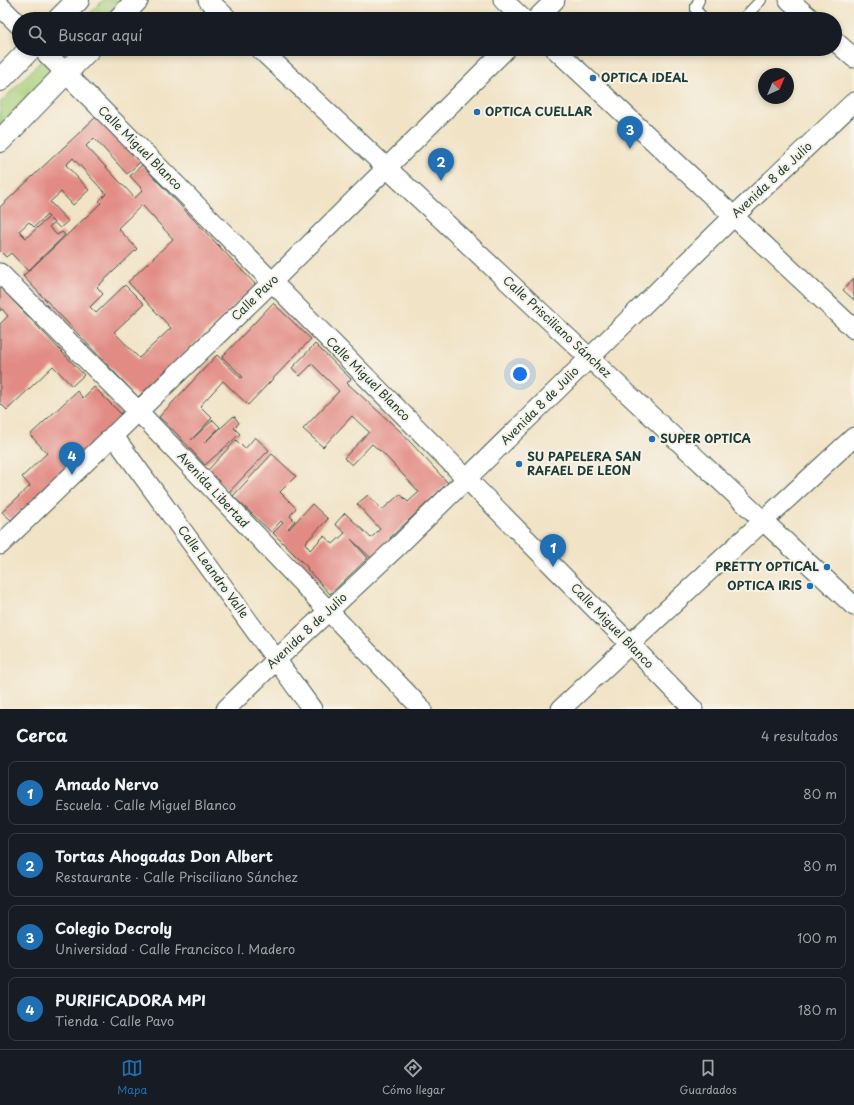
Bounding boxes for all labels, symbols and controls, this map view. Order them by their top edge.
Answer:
search box [12,12,842,56]
icon: search [26,23,48,45]
text: Buscar aquí [58,23,142,46]
place label: OPTICA IDEAL [601,68,688,86]
north arrow [758,68,794,104]
marker: OPTICA IDEAL [588,73,598,83]
street label: Calle Miguel Blanco [94,101,187,194]
place label: OPTICA CUELLAR [485,102,593,120]
marker: OPTICA CUELLAR [472,107,482,117]
pin: 3 [617,116,643,149]
street label: Avenida 8 de Julio [727,137,816,222]
pin: 2 [428,148,454,181]
street label: Calle Pavo [227,270,282,324]
street label: Calle Prisciliano Sánchez [499,271,616,382]
street label: Calle Miguel Blanco [322,332,415,425]
street label: Avenida 8 de Julio [496,362,583,449]
your location [510,364,530,384]
place label: SUPER OPTICA [660,429,752,447]
marker: SUPER OPTICA [647,434,657,444]
pin: 4 [59,442,85,475]
street label: Avenida Libertad [174,447,254,531]
place label: SU PAPELERA SAN RAFAEL DE LEON [527,447,641,479]
marker: SU PAPELERA SAN RAFAEL DE LEON [514,459,524,469]
street label: Calle Leandro Valle [174,521,254,622]
pin: 1 [540,534,566,567]
place label: PRETTY OPTICAL [715,557,819,575]
marker: PRETTY OPTICAL [822,562,832,572]
place label: OPTICA IRIS [727,576,802,594]
street label: Calle Miguel Blanco [567,578,659,672]
marker: OPTICA IRIS [805,581,815,591]
street label: Avenida 8 de Julio [262,588,351,673]
text: Cerca [16,722,67,748]
text: 4 resultados [761,726,838,745]
text: Amado Nervo [55,772,159,795]
text: 1 [27,784,33,803]
text: 80 m [803,784,837,803]
text: Escuela · Calle Miguel Blanco [55,795,236,814]
text: Tortas Ahogadas Don Albert [55,844,273,867]
text: 2 [25,856,35,875]
text: 80 m [803,856,837,875]
text: Restaurante · Calle Prisciliano Sánchez [55,867,298,886]
text: Colegio Decroly [55,916,172,939]
text: 3 [26,928,34,947]
text: 100 m [797,928,837,947]
text: Universidad · Calle Francisco I. Madero [55,939,295,958]
text: PURIFICADORA MPI [55,988,206,1011]
text: 4 [26,1000,34,1019]
text: 180 m [798,1000,837,1019]
text: Tienda · Calle Pavo [55,1011,174,1030]
tab: Mapa [117,1057,148,1098]
tab: Cómo llegar [382,1057,445,1098]
tab: Guardados [679,1057,737,1098]

